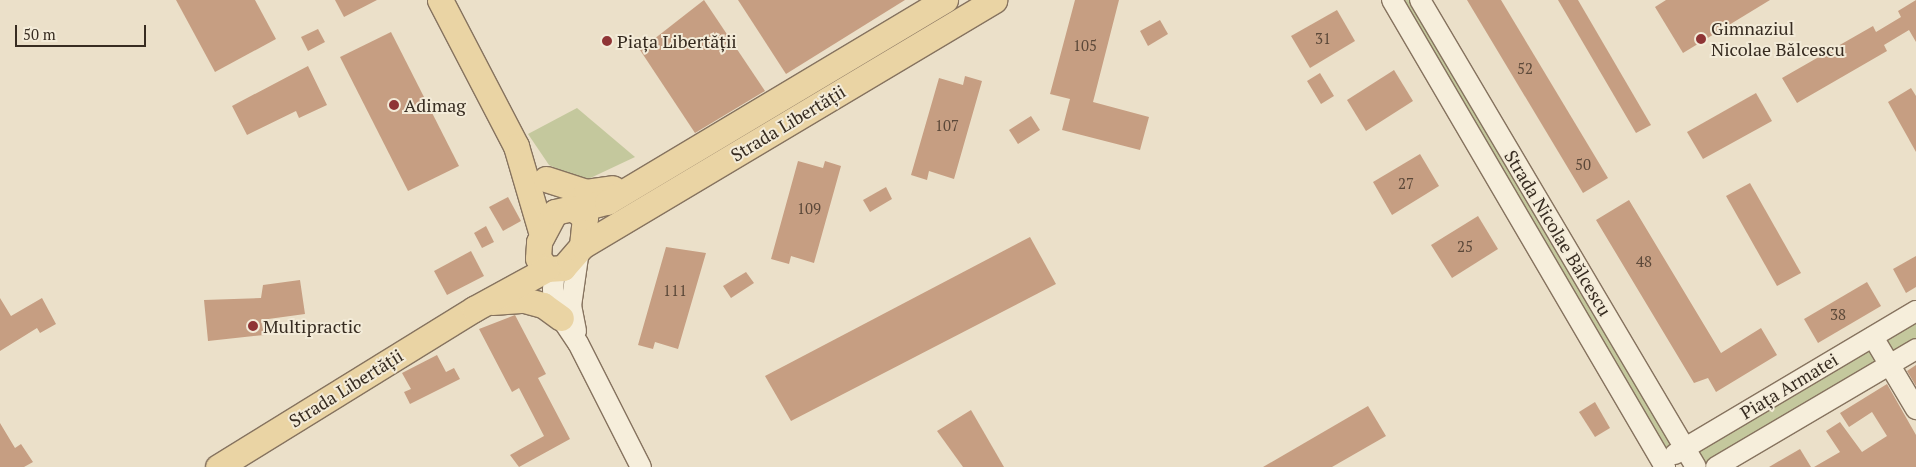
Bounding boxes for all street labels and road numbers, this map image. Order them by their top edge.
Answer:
street label: Strada Libertății [727,80,849,166]
street label: Strada Nicolae Bălcescu [1500,146,1616,320]
street label: Strada Libertății [285,344,407,432]
street label: Piața Armatei [1736,348,1842,424]

